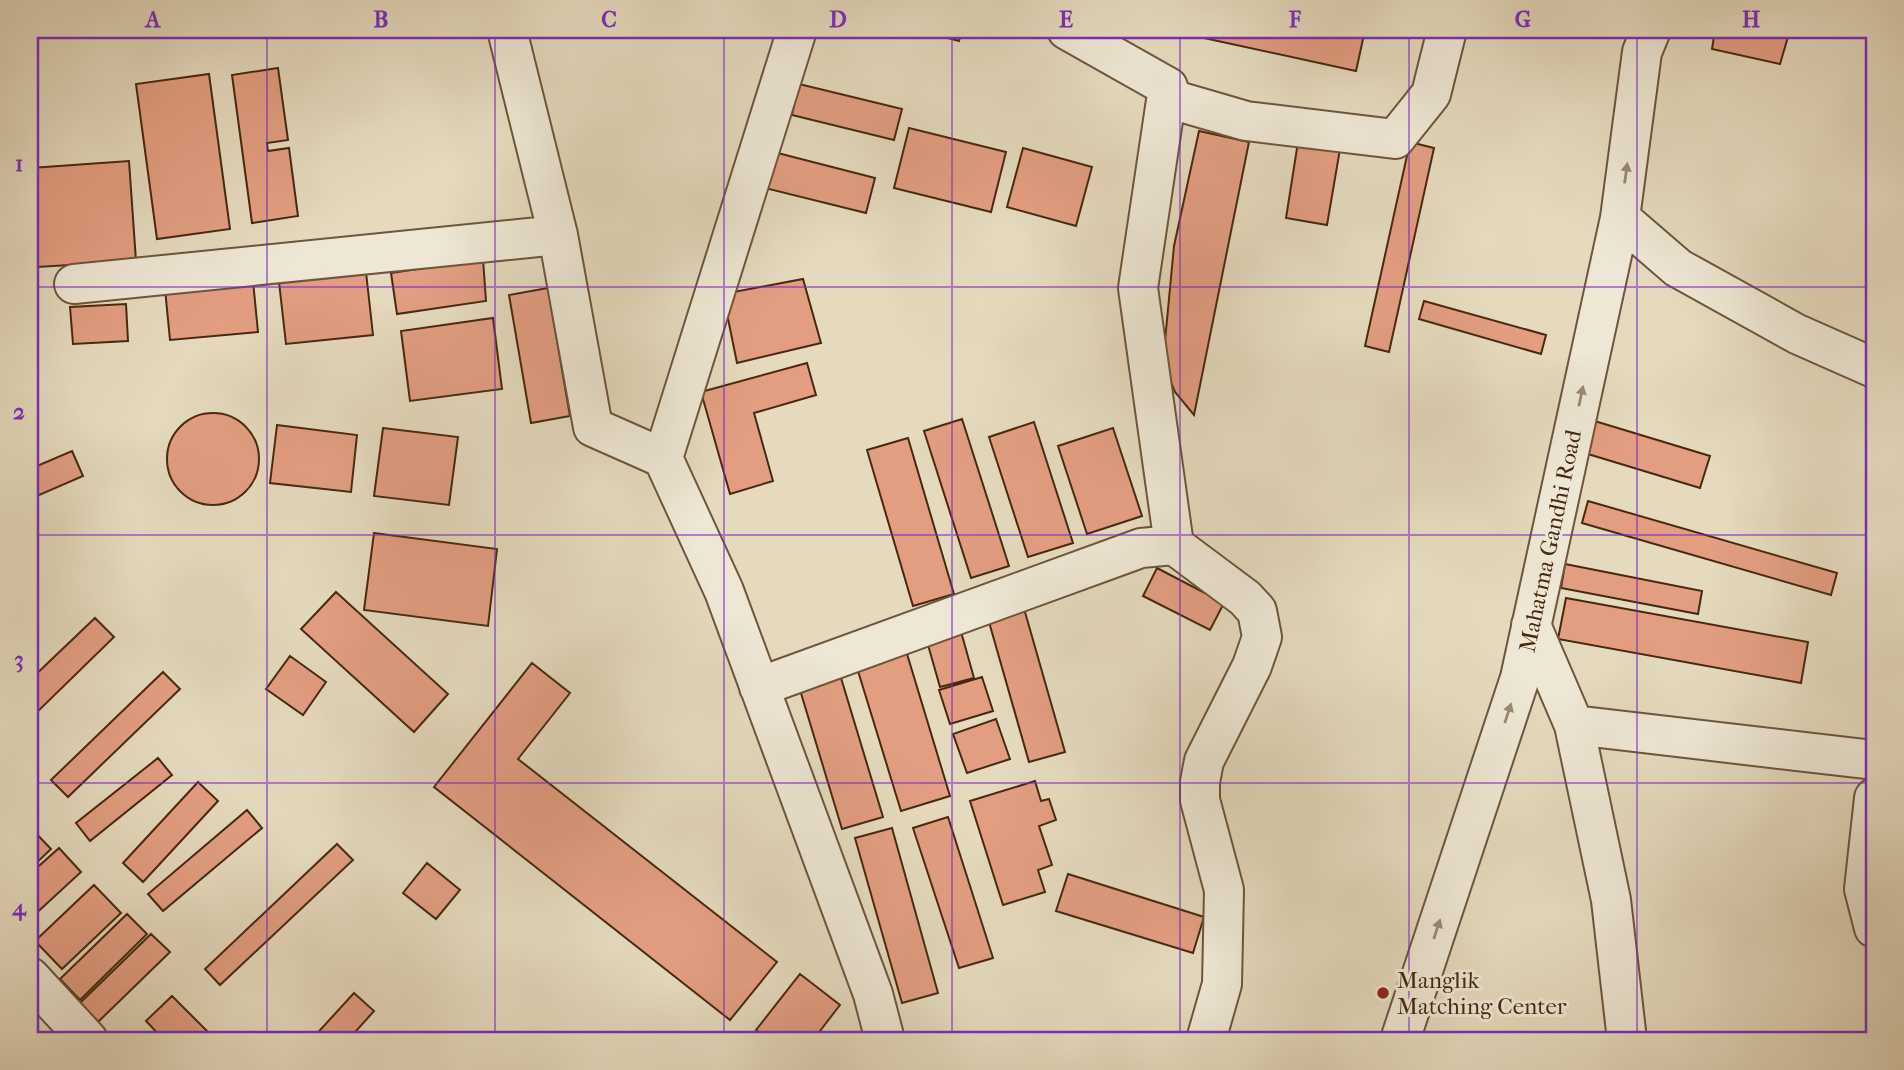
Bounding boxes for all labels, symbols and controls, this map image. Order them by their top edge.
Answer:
text: A [144,6,162,33]
text: B [374,6,389,33]
text: C [601,6,617,33]
text: D [829,6,847,33]
text: E [1059,6,1073,33]
text: F [1288,6,1302,33]
text: G [1515,6,1531,33]
text: H [1742,6,1760,33]
text: 1 [15,150,23,177]
one-way arrow [1620,162,1631,184]
one-way arrow [1576,385,1587,407]
text: 2 [13,398,25,425]
street label: Mahatma Gandhi Road [1514,427,1587,655]
text: 3 [14,646,24,673]
one-way arrow [1504,702,1514,723]
text: 4 [11,894,27,921]
one-way arrow [1432,918,1443,939]
place label: Manglik Matching Center [1397,967,1567,1020]
marker: Manglik Matching Center [1375,985,1391,1001]

